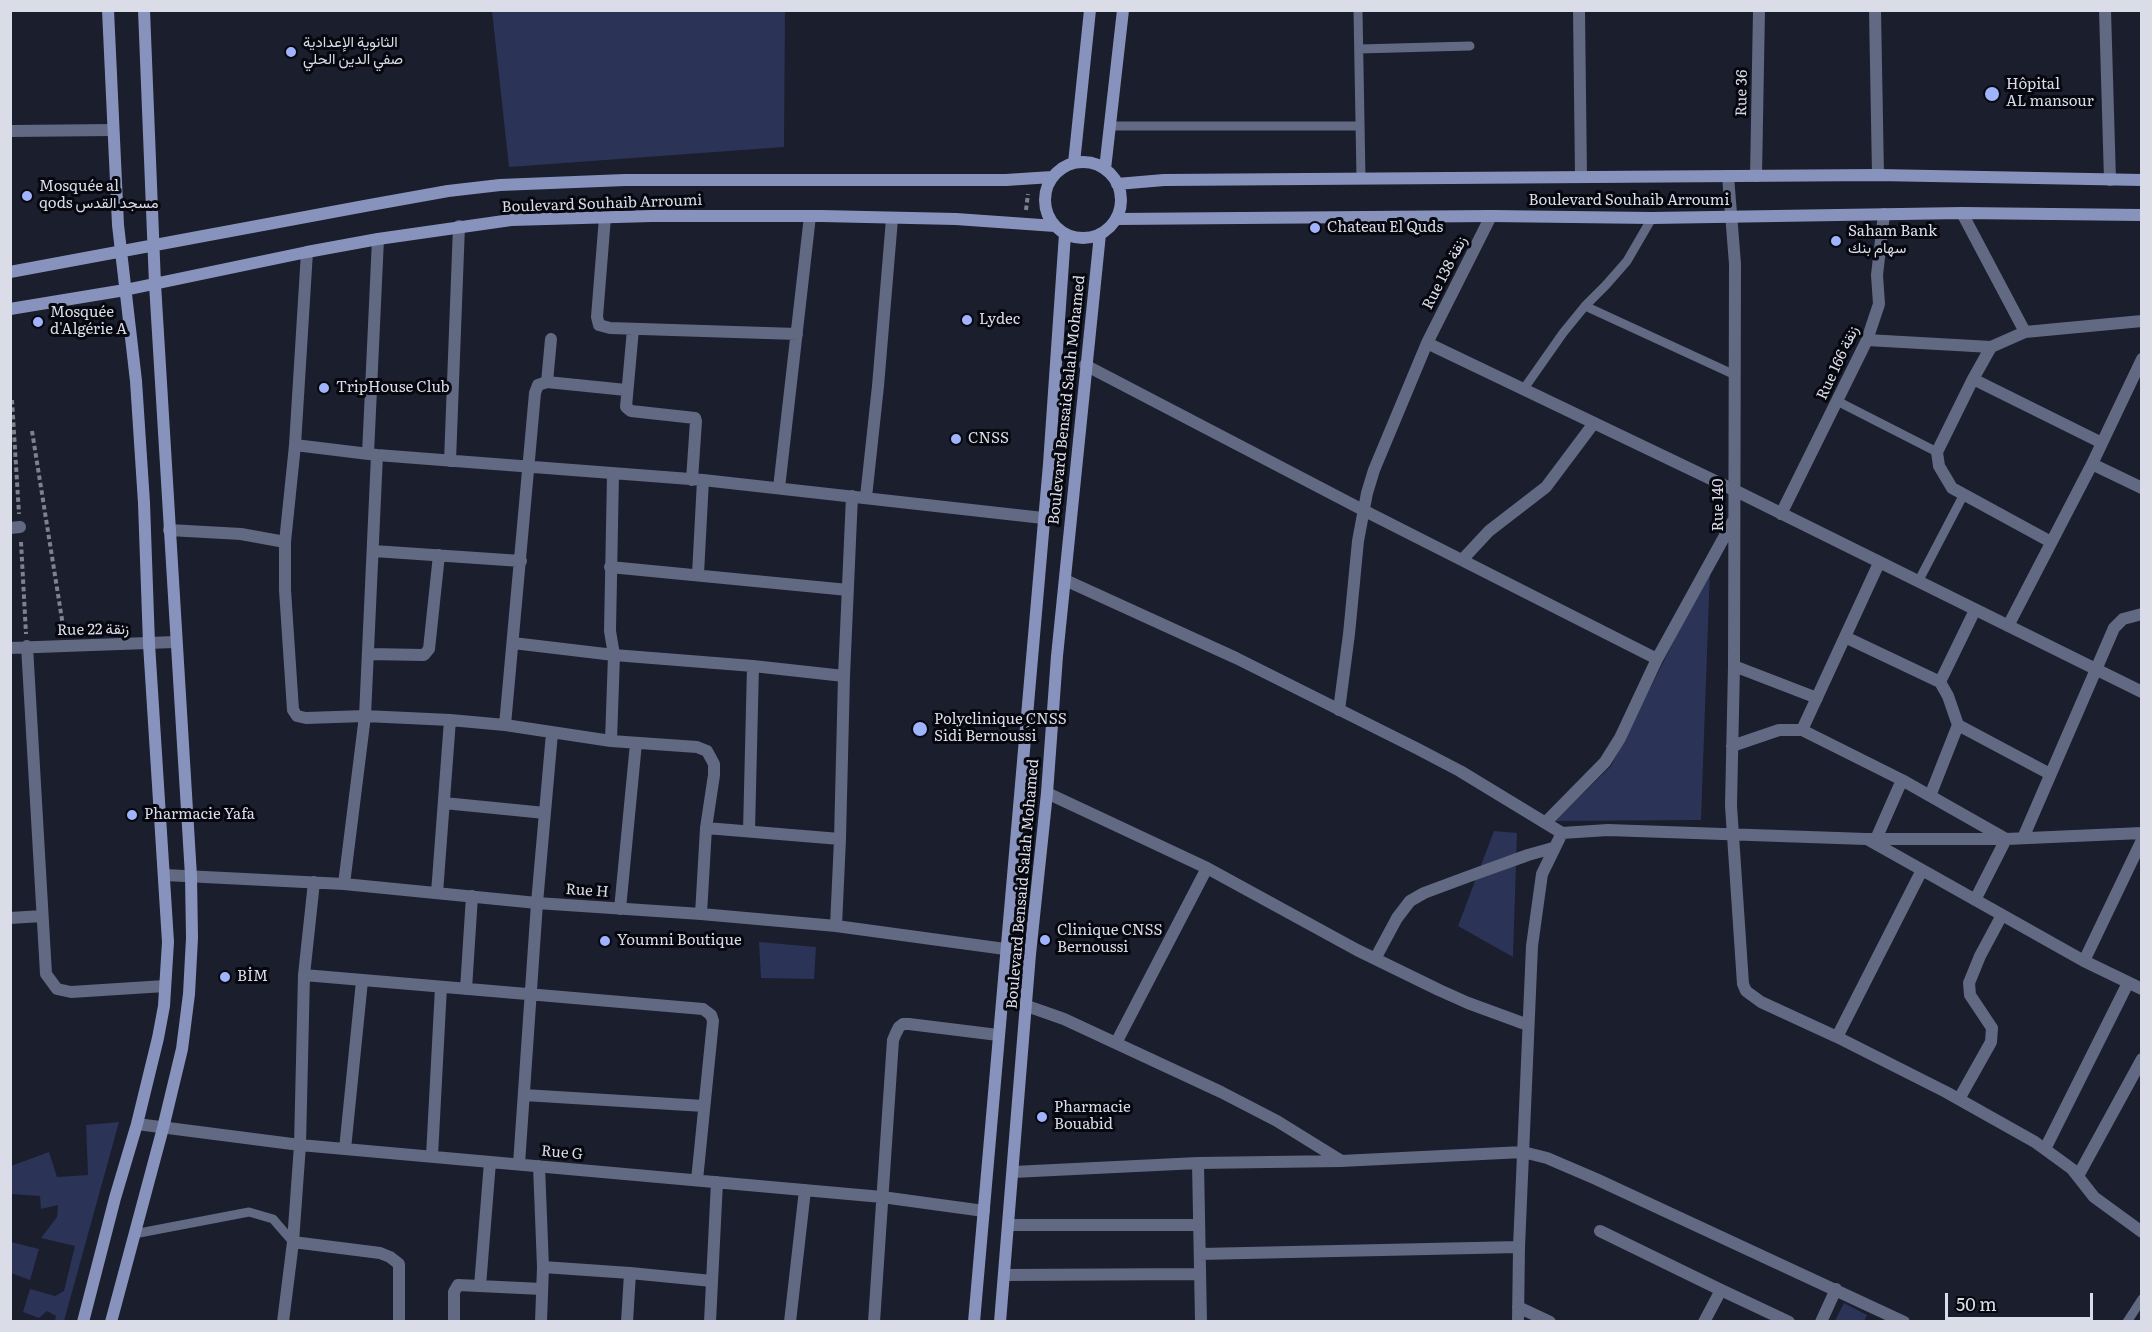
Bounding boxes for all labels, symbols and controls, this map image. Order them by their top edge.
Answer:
place label: الثانوية الإعدادية صفي الدين الحلي [303,34,403,69]
marker: الثانوية الإعدادية صفي الدين الحلي [284,45,298,59]
street label: Rue 36 [1733,70,1751,116]
place label: Hôpital AL mansour [2006,76,2094,111]
marker: Hôpital AL mansour [1983,85,2001,103]
place label: Mosquée al qods مسجد القدس [39,178,158,213]
marker: Mosquée al qods مسجد القدس [20,189,34,203]
street label: Boulevard Souhaib Arroumi [501,192,703,216]
street label: Boulevard Souhaib Arroumi [1529,192,1729,210]
place label: Chateau El Quds [1327,219,1443,237]
marker: Chateau El Quds [1308,221,1322,235]
place label: Saham Bank سهام بنك [1848,223,1937,258]
street label: Rue 138 زنقة [1419,233,1471,313]
marker: Saham Bank سهام بنك [1829,234,1843,248]
street label: Boulevard Bensaid Salah Mohamed [1045,274,1089,526]
place label: Mosquée d'Algérie A [50,304,127,339]
place label: Lydec [979,311,1020,329]
marker: Lydec [960,313,974,327]
marker: Mosquée d'Algérie A [31,315,45,329]
street label: Rue 166 زنقة [1813,323,1863,403]
place label: TripHouse Club [336,379,450,397]
marker: TripHouse Club [317,381,331,395]
place label: CNSS [968,430,1009,448]
marker: CNSS [949,432,963,446]
street label: Rue 140 [1710,479,1728,531]
street label: Rue 22 زنقة [57,620,129,640]
place label: Polyclinique ِCNSS Sidi Bernoussi [934,711,1067,746]
marker: Polyclinique ِCNSS Sidi Bernoussi [911,720,929,738]
street label: Boulevard Bensaid Salah Mohamed [1003,758,1043,1010]
place label: Pharmacie Yafa [144,806,255,824]
marker: Pharmacie Yafa [125,808,139,822]
street label: Rue H [565,881,609,901]
place label: Clinique CNSS Bernoussi [1057,922,1162,957]
place label: Youmni Boutique [617,932,742,950]
marker: Clinique CNSS Bernoussi [1038,933,1052,947]
marker: Youmni Boutique [598,934,612,948]
place label: BİM [237,968,268,986]
marker: BİM [218,970,232,984]
place label: Pharmacie Bouabid [1054,1099,1131,1134]
marker: Pharmacie Bouabid [1035,1110,1049,1124]
street label: Rue G [540,1142,584,1164]
scale bar [1948,1281,2096,1319]
text: 50 m [1956,1290,1997,1317]

